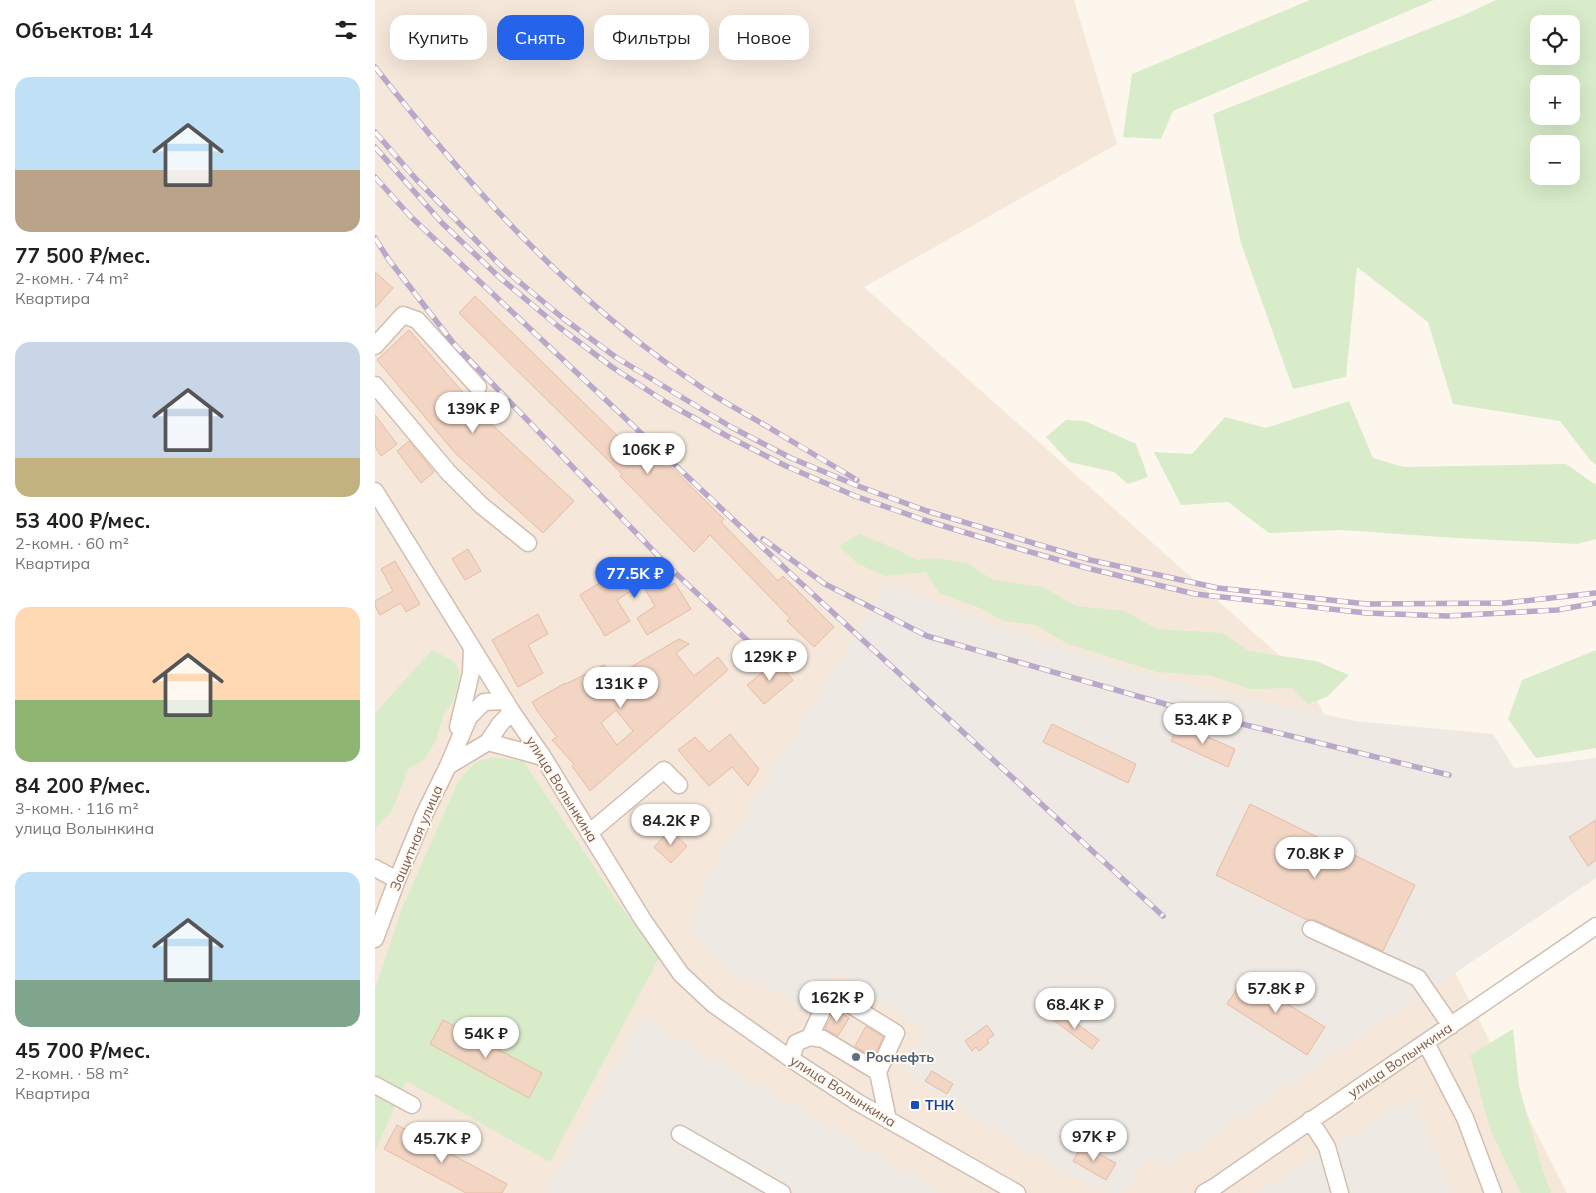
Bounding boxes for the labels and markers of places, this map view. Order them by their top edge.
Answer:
pin: 139K ₽ [432,392,514,434]
pin: 106K ₽ [607,432,689,475]
pin: 77.5K ₽ [589,556,681,599]
pin: 129K ₽ [729,640,811,682]
pin: 131K ₽ [580,666,662,709]
pin: 53.4K ₽ [1157,702,1249,745]
pin: 84.2K ₽ [625,804,717,846]
pin: 70.8K ₽ [1269,836,1361,879]
pin: 57.8K ₽ [1230,972,1322,1014]
pin: 162K ₽ [796,980,878,1023]
pin: 68.4K ₽ [1029,988,1121,1030]
pin: 54K ₽ [451,1016,521,1059]
place label: Роснефть [866,1048,934,1066]
marker: Роснефть [850,1051,862,1063]
place label: ТНК [925,1096,955,1114]
marker: ТНК [909,1099,921,1111]
pin: 97K ₽ [1059,1120,1129,1162]
pin: 45.7K ₽ [396,1122,488,1164]

